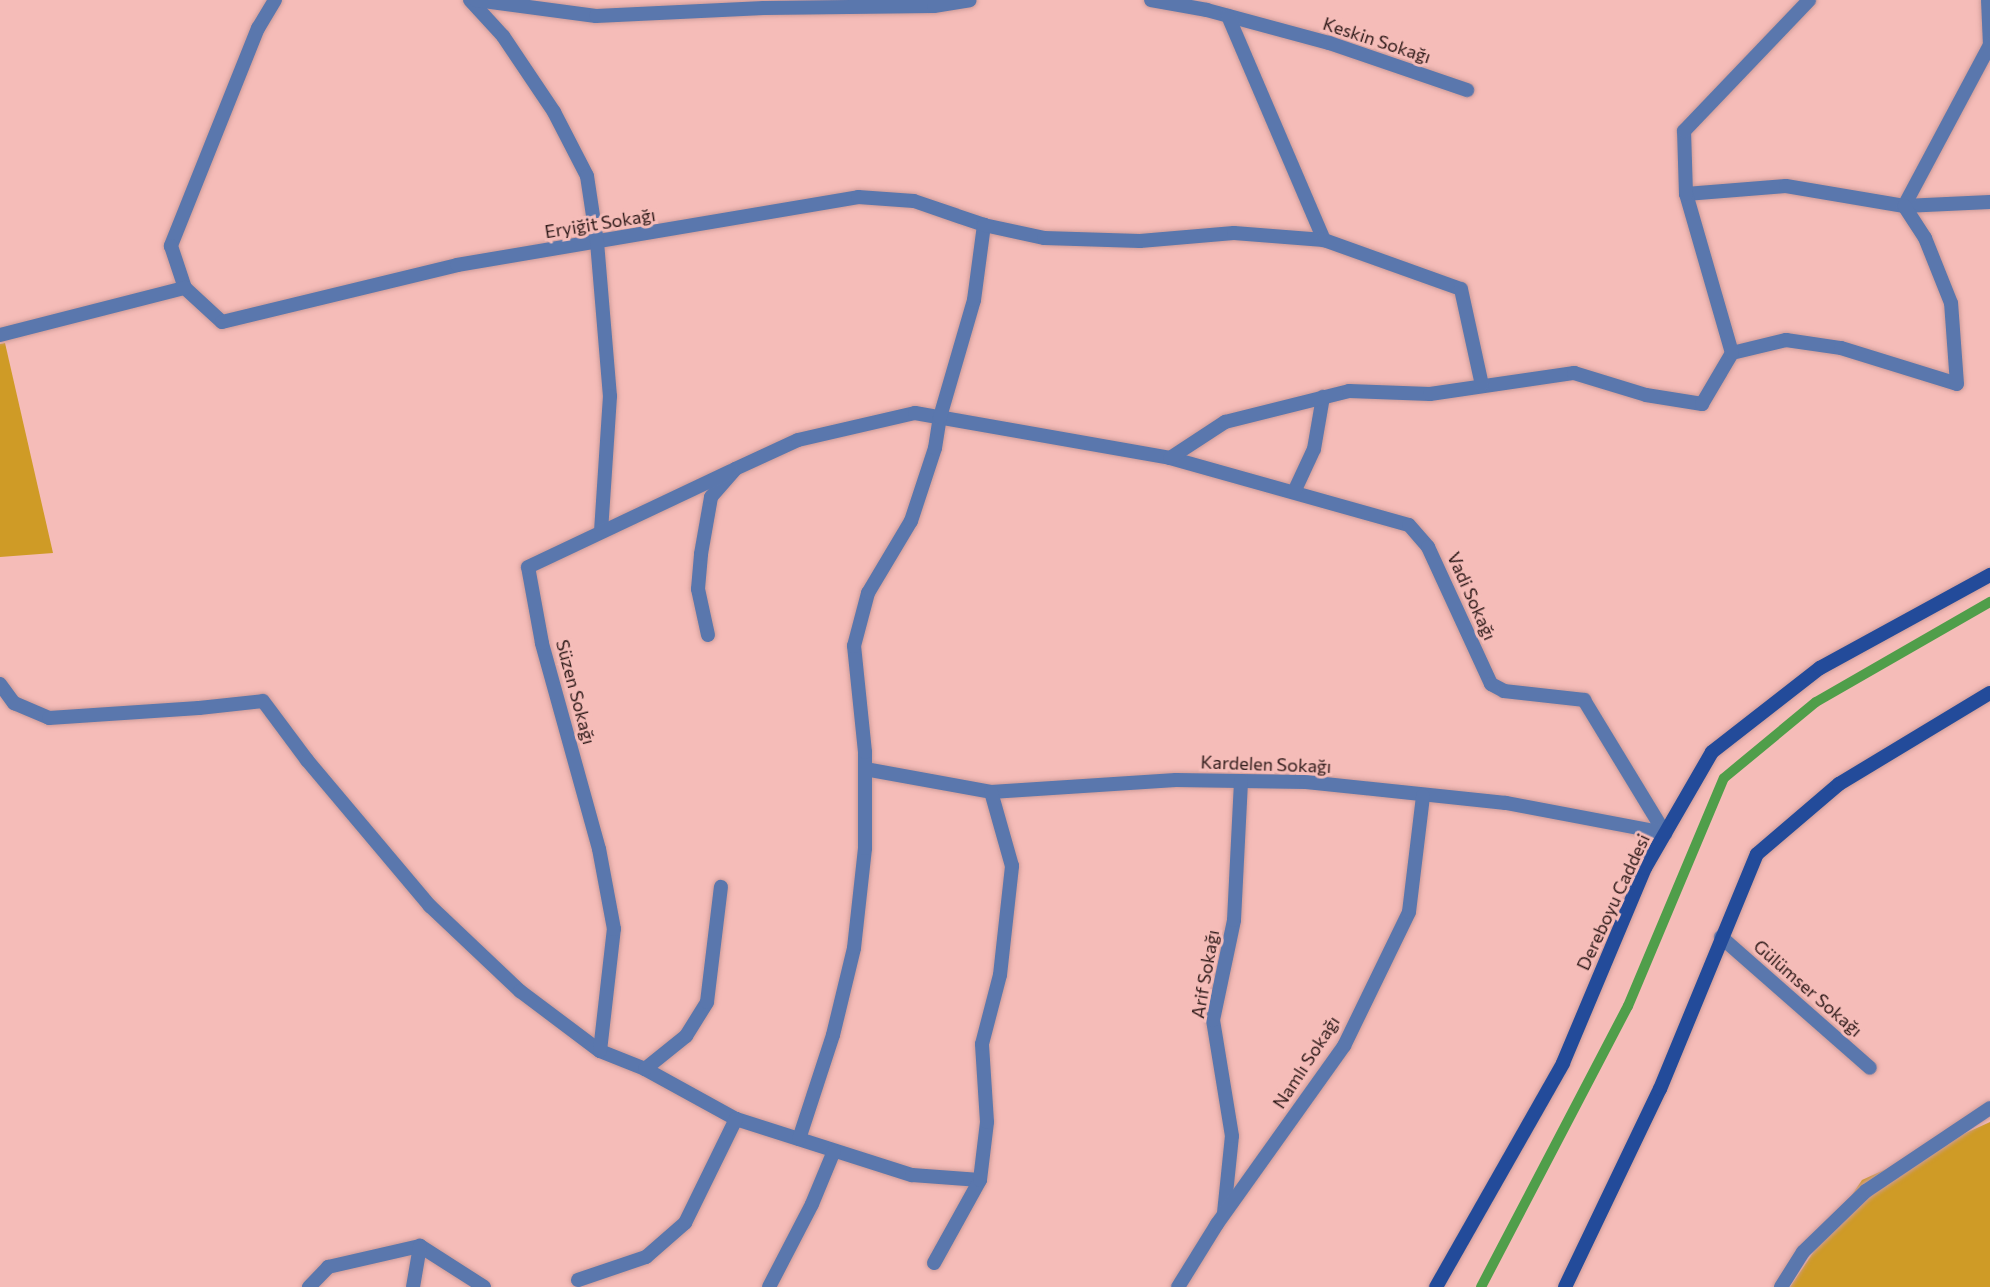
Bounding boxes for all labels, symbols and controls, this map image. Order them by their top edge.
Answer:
street label: Keskin Sokağı [1320,12,1434,68]
street label: Eryiğit Sokağı [543,204,657,242]
street label: Vadi Sokağı [1443,549,1501,643]
street label: Süzen Sokağı [552,637,600,747]
street label: Kardelen Sokağı [1200,751,1332,777]
street label: Dereboyu Caddesi [1572,830,1654,974]
street label: Arif Sokağı [1187,928,1223,1020]
street label: Gülümser Sokağı [1749,935,1867,1041]
street label: Namlı Sokağı [1268,1012,1344,1112]

